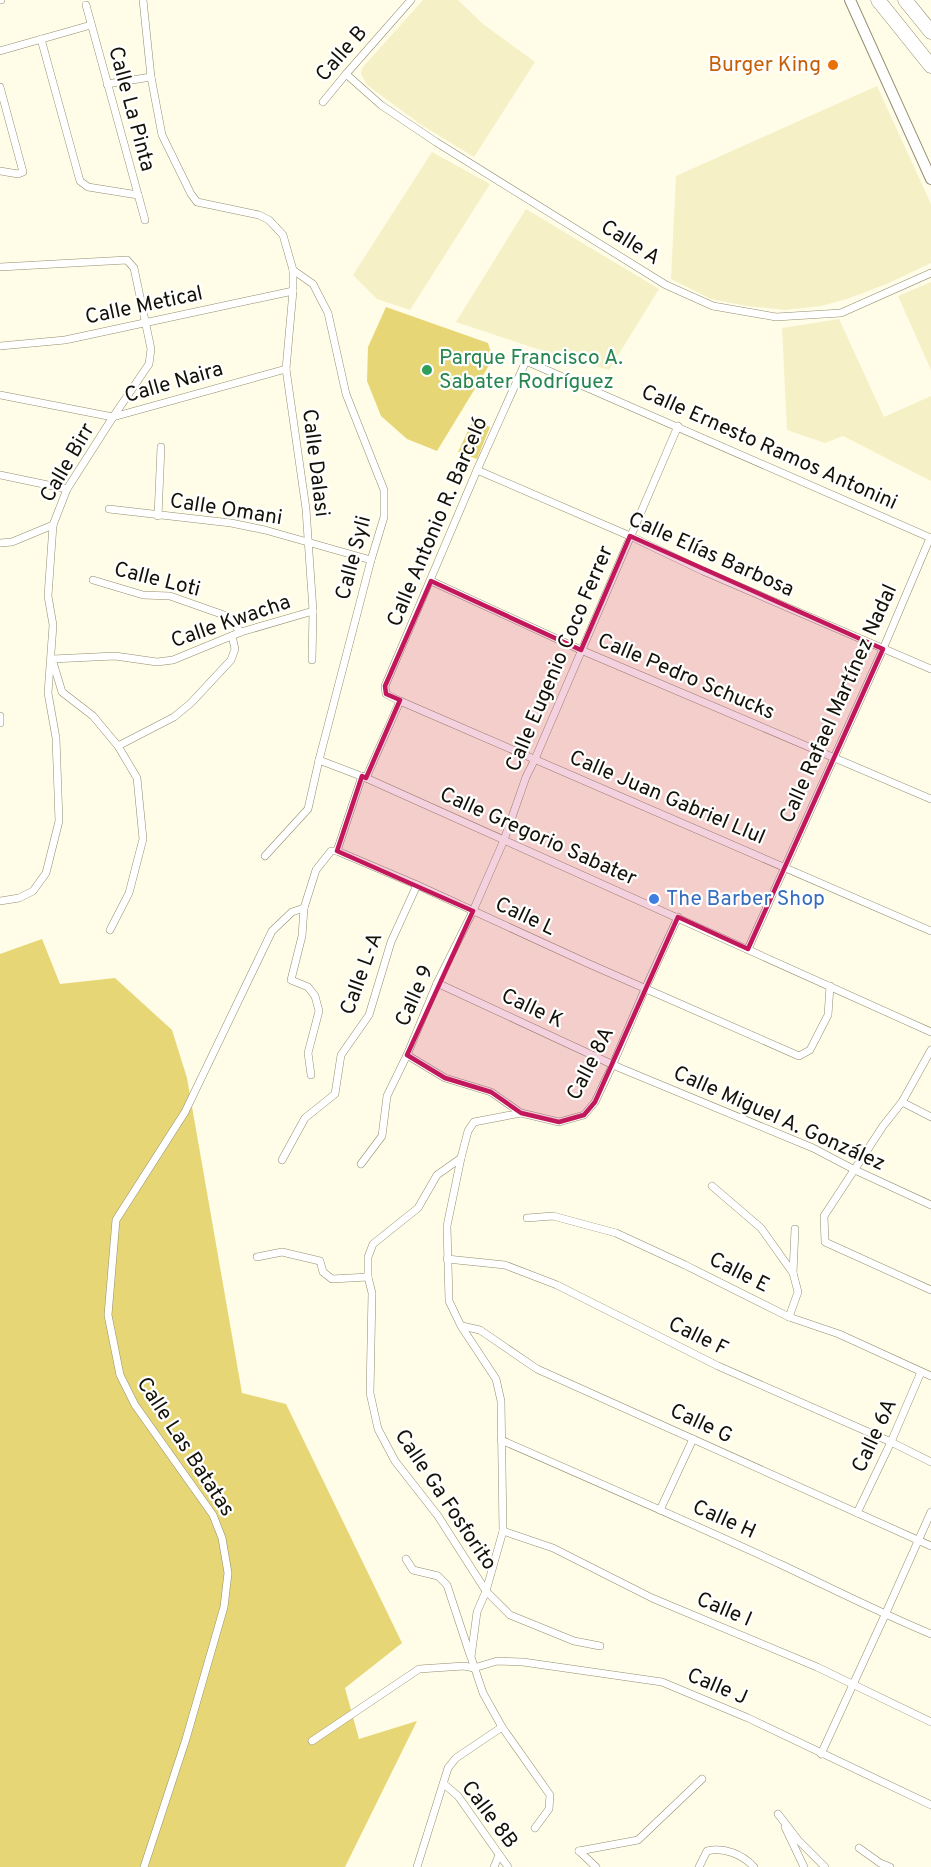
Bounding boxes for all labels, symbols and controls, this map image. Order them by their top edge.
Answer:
street label: Calle B [310,20,374,88]
street label: Calle La Pinta [101,43,161,175]
place label: Burger King [708,52,821,79]
marker: Burger King [826,58,840,72]
street label: Calle A [595,214,665,272]
street label: Calle Metical [83,280,205,332]
place label: Parque Francisco A. Sabater Rodríguez [439,345,623,396]
street label: Calle Naira [122,356,226,410]
marker: Parque Francisco A. Sabater Rodríguez [420,363,434,377]
street label: Calle Ernesto Ramos Antonini [637,379,901,517]
street label: Calle Dalasi [295,407,335,519]
street label: Calle Antonio R. Barceló [382,413,494,631]
street label: Calle Birr [35,418,101,508]
street label: Calle Omani [168,488,284,532]
street label: Calle Elías Barbosa [624,506,798,604]
street label: Calle Syli [330,513,378,603]
street label: Calle Eugenio Coco Ferrer [500,542,620,776]
street label: Calle Loti [111,556,203,604]
street label: Calle Rafael Martínez Nadal [774,580,904,828]
street label: Calle Kwacha [168,589,294,655]
street label: Calle Pedro Schucks [593,627,779,727]
street label: Calle Juan Gabriel Llul [565,744,769,852]
street label: Calle Gregorio Sabater [435,781,641,893]
place label: The Barber Shop [666,886,825,913]
street label: Calle L [490,891,560,943]
marker: The Barber Shop [647,892,661,906]
street label: Calle L-A [335,929,389,1019]
street label: Calle 9 [390,961,440,1031]
street label: Calle K [497,983,567,1035]
street label: Calle 8A [561,1023,621,1105]
street label: Calle Miguel A. González [669,1060,889,1178]
street label: Calle E [704,1246,774,1300]
street label: Calle F [663,1311,733,1363]
street label: Calle Las Batatas [130,1372,240,1522]
street label: Calle 6A [846,1395,904,1477]
street label: Calle G [665,1398,737,1450]
street label: Calle Ga Fosforito [388,1424,502,1576]
street label: Calle H [688,1494,760,1546]
street label: Calle I [692,1586,756,1634]
street label: Calle J [683,1662,751,1712]
street label: Calle 8B [455,1776,523,1854]

